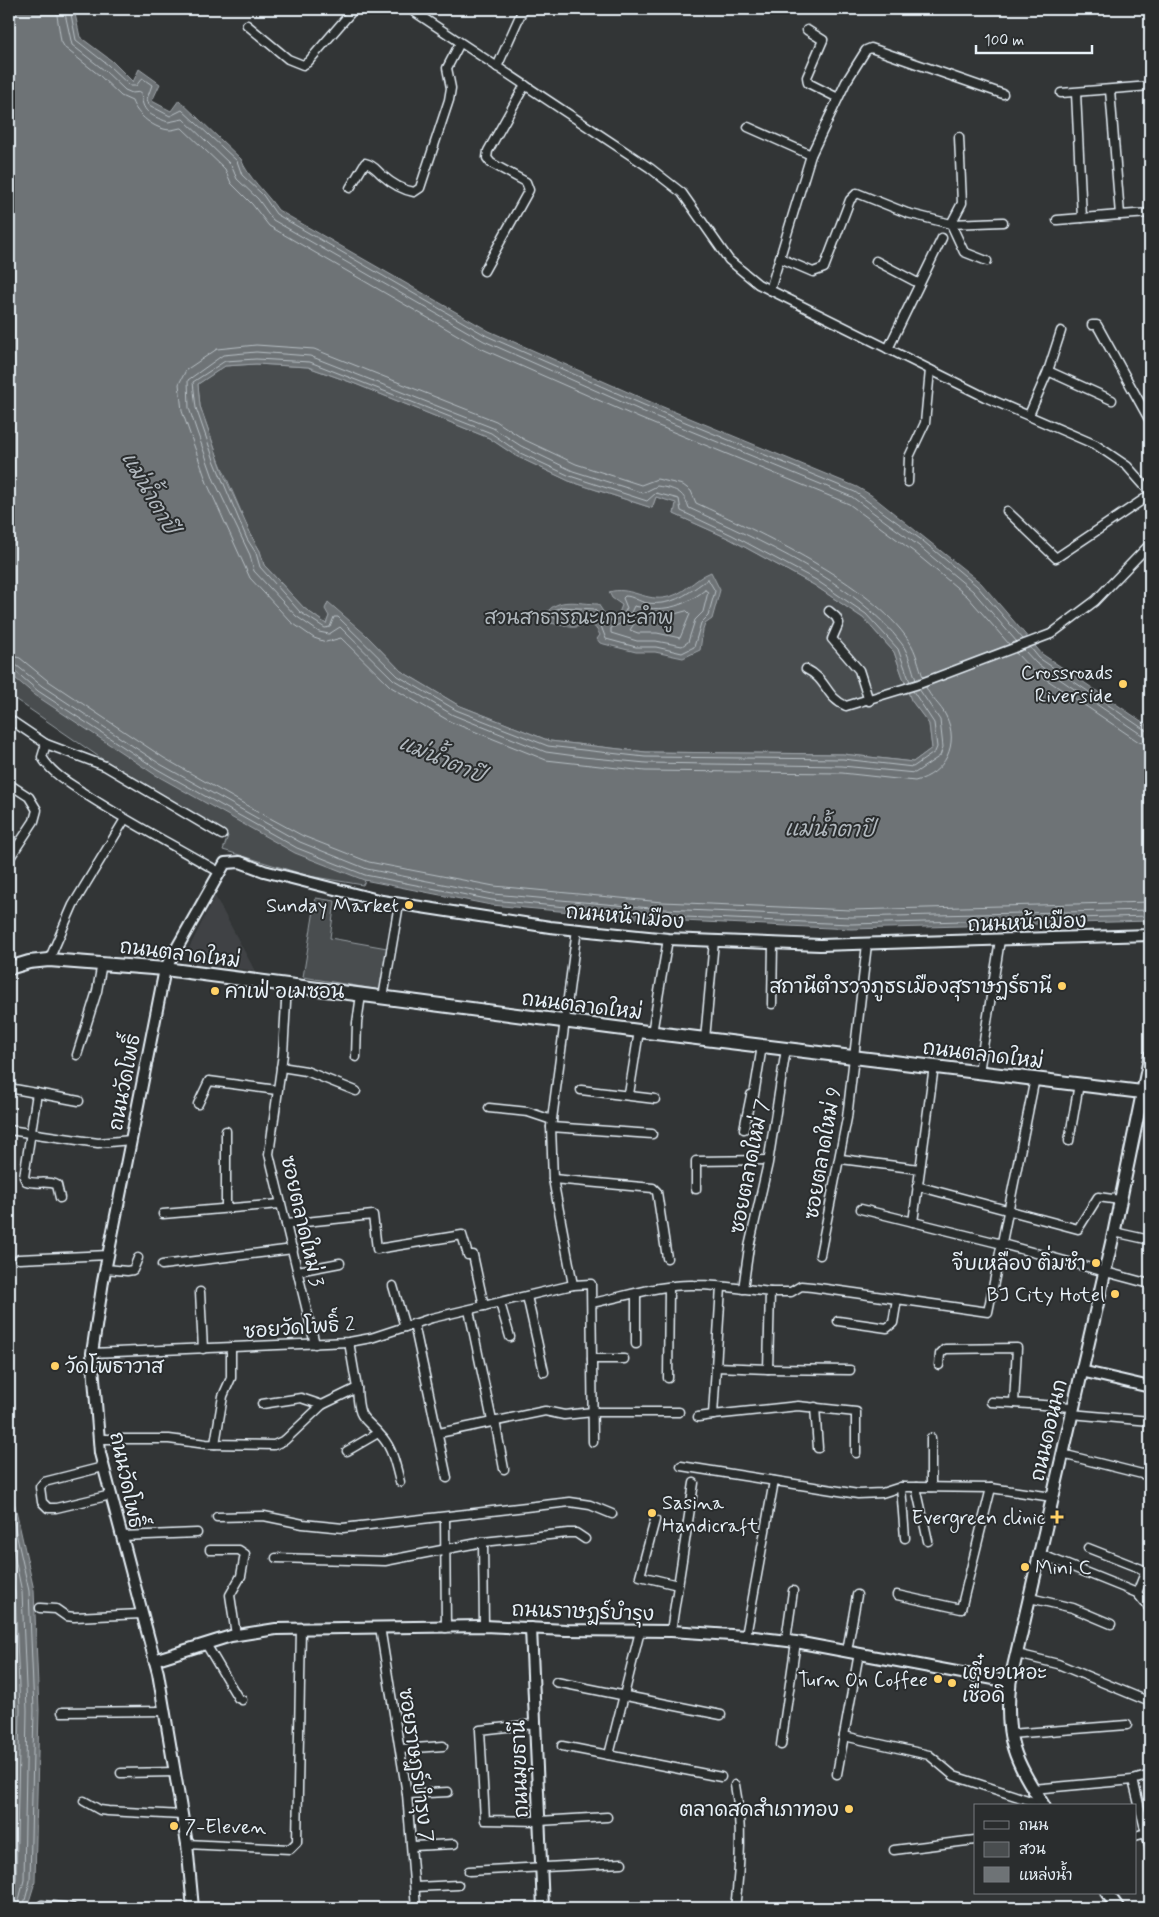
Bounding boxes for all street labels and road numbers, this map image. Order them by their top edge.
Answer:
street label: ถนนหน้าเมือง [564,898,685,936]
street label: ถนนหน้าเมือง [967,907,1087,939]
street label: ถนนตลาดใหม่ [118,933,242,975]
street label: ถนนตลาดใหม่ [520,985,644,1027]
street label: ถนนวัดโพธิ์ [97,1030,148,1133]
street label: ถนนตลาดใหม่ [921,1034,1045,1076]
street label: ซอยตลาดใหม่ 9 [798,1084,848,1222]
street label: ซอยตลาดใหม่ 7 [723,1096,777,1236]
street label: ซอยตลาดใหม่ 3 [273,1153,331,1289]
street label: ซอยวัดโพธิ์ 2 [242,1305,356,1346]
street label: ถนนดอนนก [1025,1377,1074,1484]
street label: ถนนวัดโพธิ์ [102,1428,155,1531]
street label: ถนนราษฎร์บำรุง [511,1596,655,1629]
street label: ซอยราษฎร์บำรุง 7 [390,1686,441,1844]
street label: ถนนมุขธานี [505,1720,537,1818]

